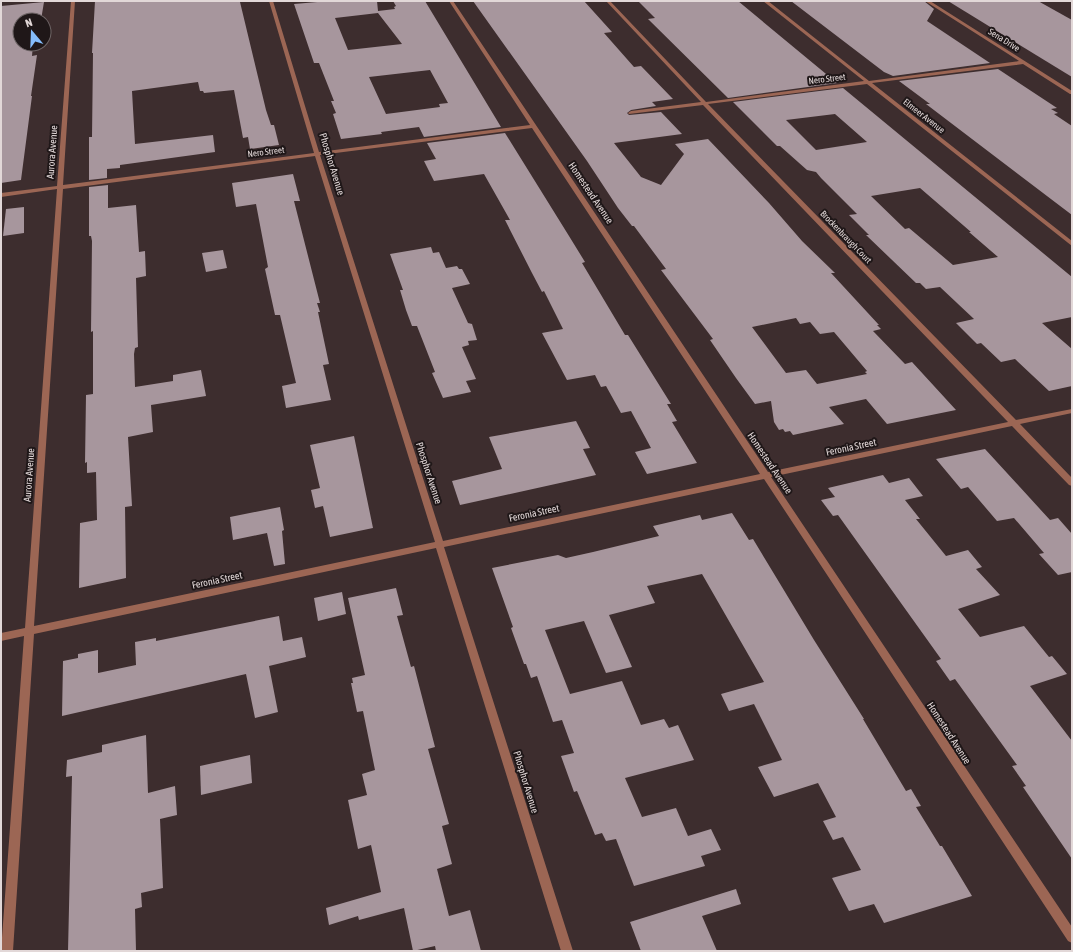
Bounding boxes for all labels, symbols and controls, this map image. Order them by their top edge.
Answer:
north arrow [12,12,52,52]
text: N [24,16,34,29]
street label: Sena Drive [986,26,1022,54]
street label: Nero Street [808,72,847,86]
street label: Elmeer Avenue [901,97,947,135]
street label: Aurora Avenue [45,124,59,179]
street label: Phosphor Avenue [317,132,347,197]
street label: Nero Street [247,145,286,159]
street label: Homestead Avenue [566,160,616,226]
street label: Brockenbraugh Court [818,209,874,266]
street label: Homestead Avenue [745,430,795,496]
street label: Feronia Street [825,436,877,458]
street label: Phosphor Avenue [414,441,444,506]
street label: Aurora Avenue [22,447,36,502]
street label: Feronia Street [508,502,560,524]
street label: Feronia Street [191,569,243,591]
street label: Homestead Avenue [925,700,973,766]
street label: Phosphor Avenue [511,750,541,815]

